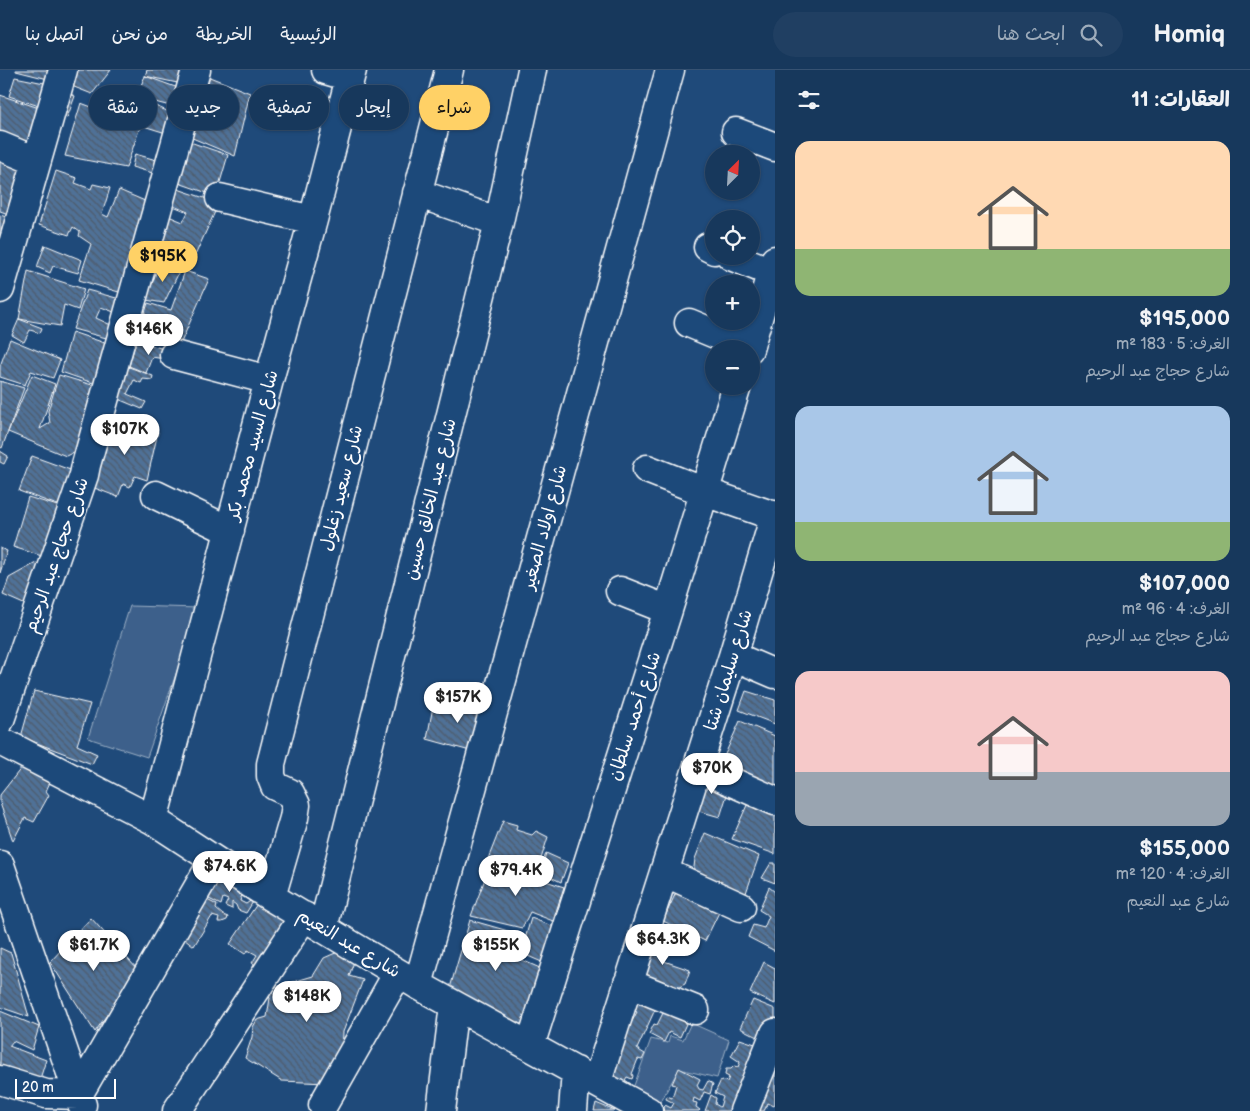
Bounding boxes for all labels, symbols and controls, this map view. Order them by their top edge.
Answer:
search box [773,12,1123,57]
text: Homiq [1153,20,1225,49]
icon: search [1077,21,1105,49]
text: ابحث هنا [997,23,1065,46]
text: اتصل بنا [25,24,84,45]
text: من نحن [112,24,168,45]
text: الخريطة [196,24,252,45]
text: الرئيسية [280,24,337,45]
chip: شقة [89,85,157,130]
chip: جديد [167,85,239,130]
chip: تصفية [249,85,329,130]
chip: إيجار [339,85,409,130]
chip: شراء [419,85,490,130]
icon: filters [795,86,823,114]
text: العقارات: 11 [1131,87,1230,112]
north arrow [705,145,760,200]
map controls [705,145,760,395]
icon: home [968,173,1058,263]
button: locate [705,210,760,265]
pin: $195K [128,240,198,283]
text: $195K [140,247,186,266]
button: + [705,275,760,330]
text: $195,000 [1139,306,1230,331]
pin: $146K [114,314,184,356]
text: $146K [125,320,173,339]
text: الغرف: 5 · 183 m² [1116,335,1230,354]
button: − [705,340,760,395]
text: شارع حجاج عبد الرحيم [1085,362,1230,381]
street label: شارع السيد محمد بكر [222,368,284,525]
pin: $107K [90,414,160,456]
street label: شارع عبد الخالق حسين [400,416,462,582]
text: $107K [102,420,148,439]
street label: شارع سعيد زغلول [316,423,368,554]
icon: home [968,438,1058,528]
street label: شارع اولاد الصغير [517,463,572,594]
street label: شارع حجاج عبد الرحيم [20,475,96,637]
text: $107,000 [1139,571,1230,596]
text: الغرف: 4 · 96 m² [1122,600,1230,619]
street label: شارع سليمان شتا [700,607,758,734]
text: شارع حجاج عبد الرحيم [1085,627,1230,646]
street label: شارع أحمد سلطان [604,649,666,784]
pin: $157K [423,682,493,724]
text: $157K [435,688,481,707]
icon: home [968,703,1058,793]
pin: $70K [682,752,742,795]
text: $70K [692,759,732,778]
text: $155,000 [1139,836,1230,861]
pin: $74.6K [189,850,271,893]
pin: $79.4K [475,854,557,897]
text: $74.6K [204,857,256,876]
text: $79.4K [490,861,542,880]
text: الغرف: 4 · 120 m² [1116,865,1230,884]
text: شارع عبد النعيم [1126,892,1230,911]
street label: شارع عبد النعيم [292,904,404,985]
pin: $64.3K [622,924,704,966]
pin: $61.7K [53,930,135,972]
pin: $155K [461,930,531,972]
text: $64.3K [636,930,690,949]
text: $61.7K [69,936,119,955]
text: $155K [473,936,519,955]
pin: $148K [272,980,342,1023]
text: $148K [283,987,331,1006]
scale bar [15,1076,116,1099]
text: 20 m [22,1079,54,1096]

